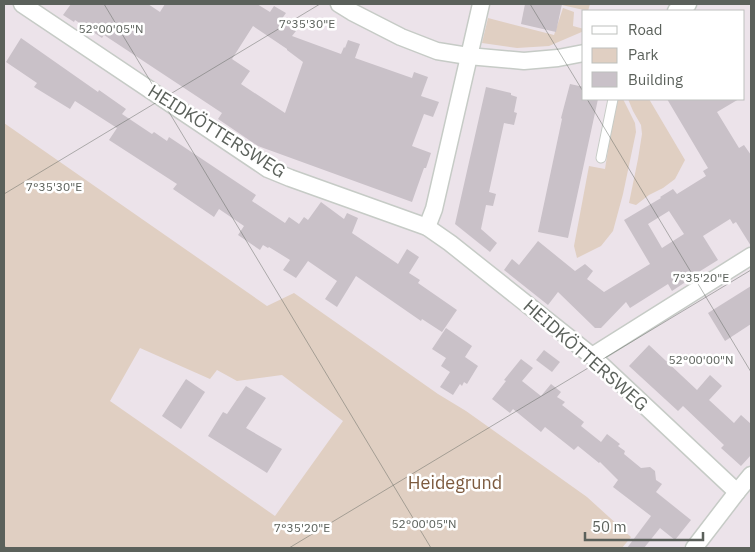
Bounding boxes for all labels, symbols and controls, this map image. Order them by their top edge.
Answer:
legend [582,10,745,100]
text: 7°35'30"E [279,16,335,31]
text: Road [628,20,663,39]
text: 52°00'05"N [78,21,144,36]
text: Park [628,45,658,64]
text: Building [628,70,683,89]
street label: HEIDKÖTTERSWEG [144,79,290,183]
text: 7°35'30"E [26,179,82,194]
text: 7°35'20"E [673,270,729,285]
street label: HEIDKÖTTERSWEG [519,294,653,416]
text: 52°00'00"N [668,352,734,367]
park label: Heidegrund [408,471,502,494]
scale bar [585,510,702,542]
text: 52°00'05"N [391,516,457,531]
text: 50 m [592,517,627,536]
text: 7°35'20"E [274,520,330,535]

